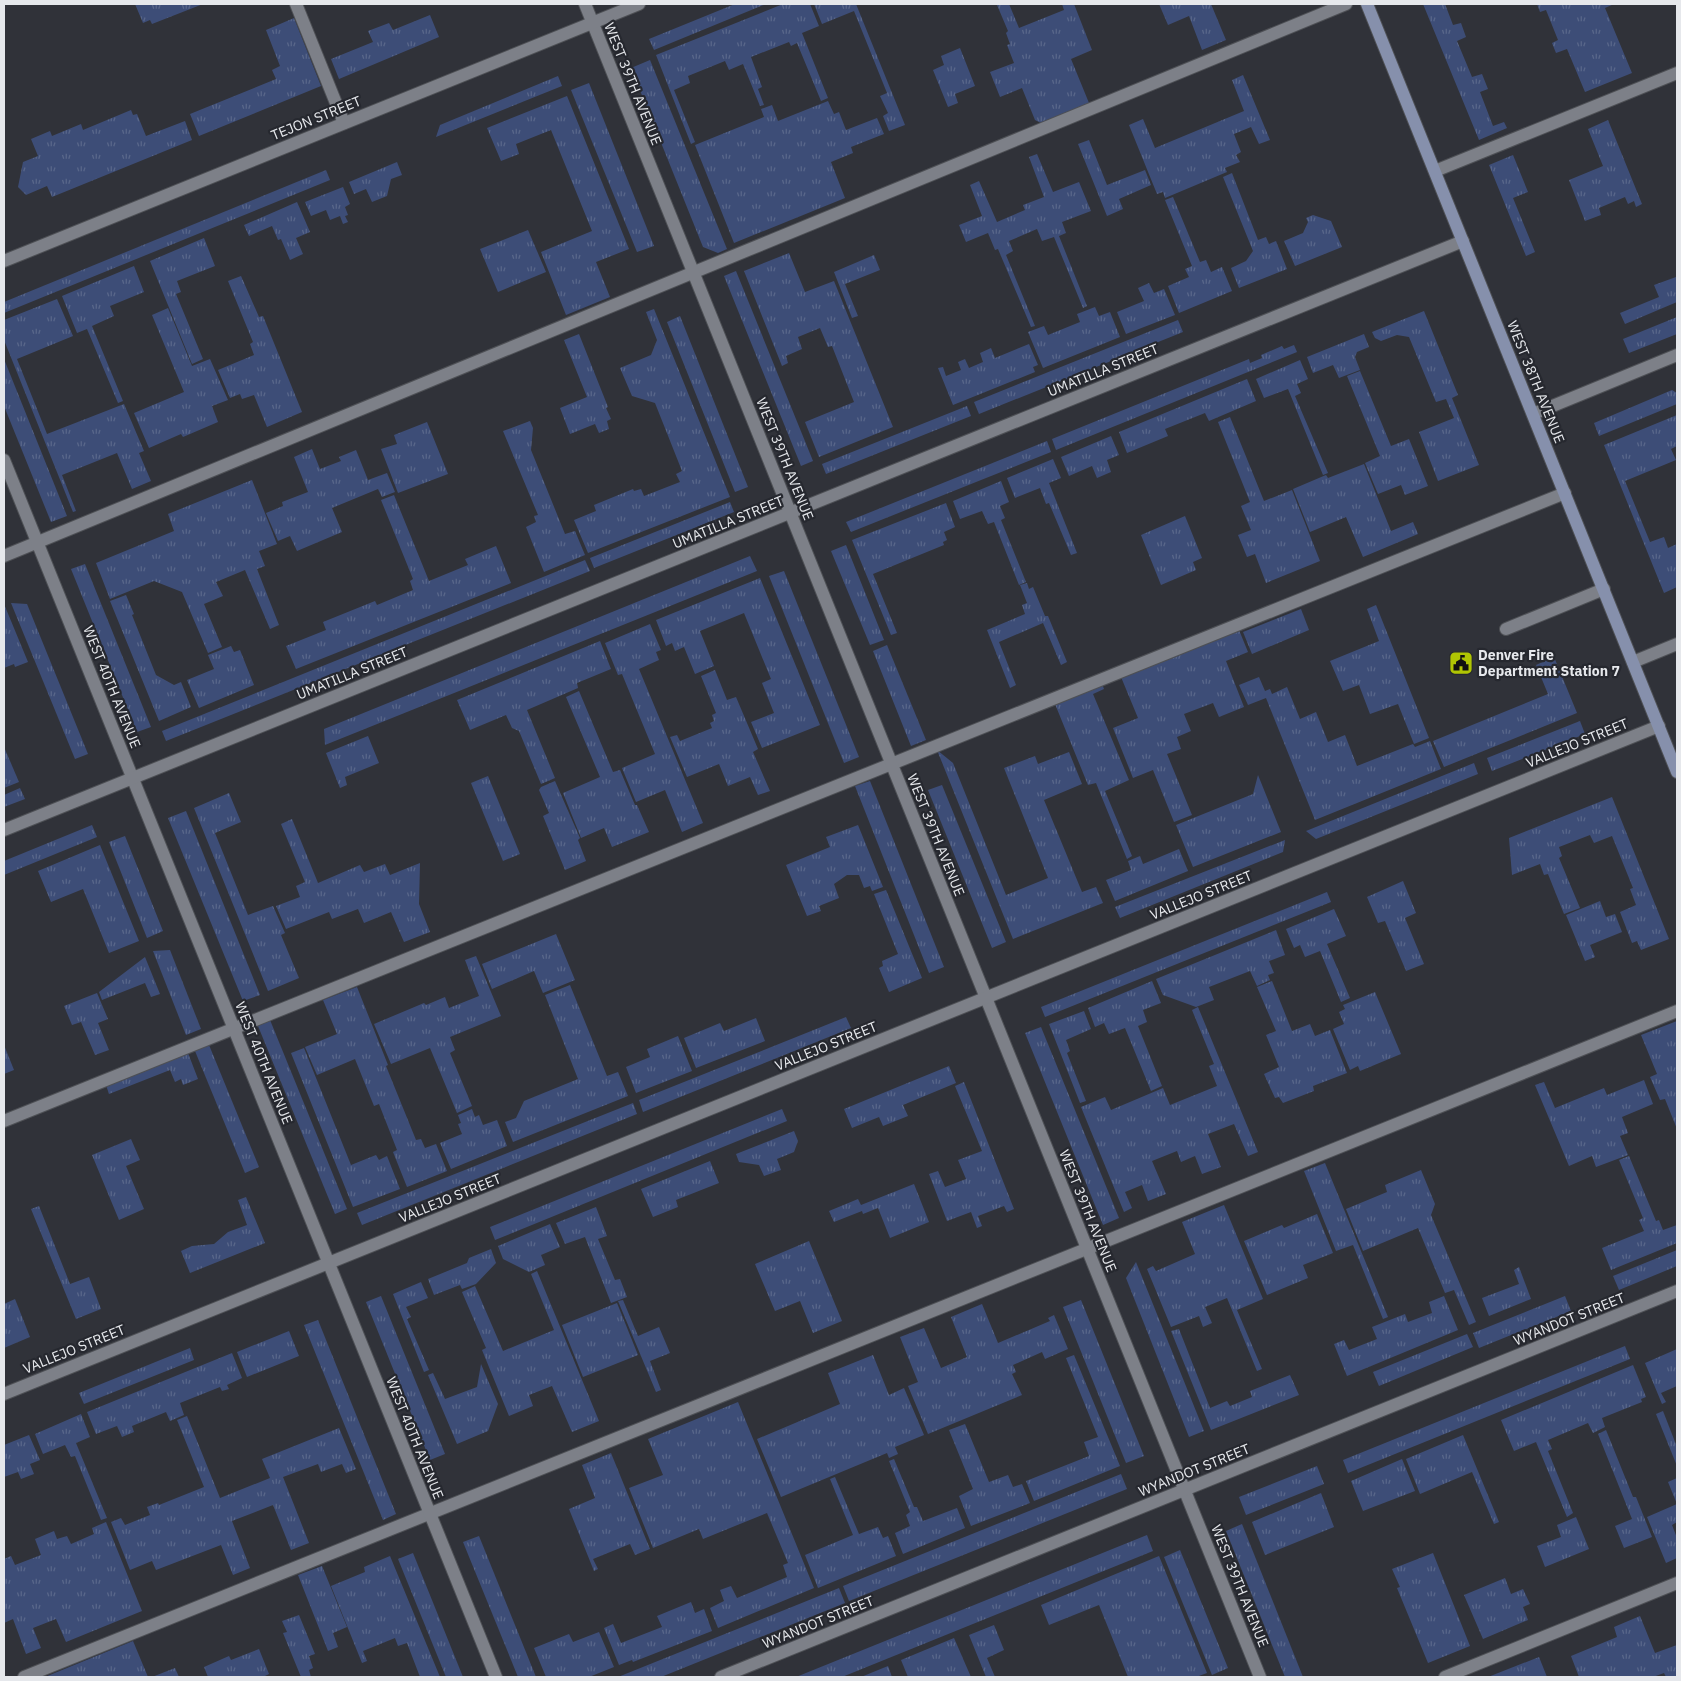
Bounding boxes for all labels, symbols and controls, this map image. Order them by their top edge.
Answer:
street label: WEST 39TH AVENUE [600,20,666,148]
street label: TEJON STREET [268,92,364,144]
street label: WEST 38TH AVENUE [1503,318,1569,446]
street label: UMATILLA STREET [1045,340,1161,400]
street label: WEST 39TH AVENUE [752,395,818,523]
street label: UMATILLA STREET [670,492,786,552]
street label: WEST 40TH AVENUE [79,623,145,751]
street label: UMATILLA STREET [294,643,410,703]
place label: Denver Fire Department Station 7 [1478,646,1620,680]
public building icon: Denver Fire Department Station 7 [1448,650,1474,676]
street label: VALLEJO STREET [1523,714,1631,772]
street label: WEST 39TH AVENUE [903,771,969,899]
street label: VALLEJO STREET [1147,866,1255,924]
street label: WEST 40TH AVENUE [231,999,297,1127]
street label: VALLEJO STREET [772,1017,880,1075]
street label: WEST 39TH AVENUE [1055,1147,1121,1275]
street label: VALLEJO STREET [396,1169,504,1227]
street label: WYANDOT STREET [1511,1288,1627,1350]
street label: VALLEJO STREET [20,1320,128,1378]
street label: WEST 40TH AVENUE [382,1374,448,1502]
street label: WYANDOT STREET [1136,1439,1252,1501]
street label: WEST 39TH AVENUE [1207,1522,1273,1650]
street label: WYANDOT STREET [760,1591,876,1653]

